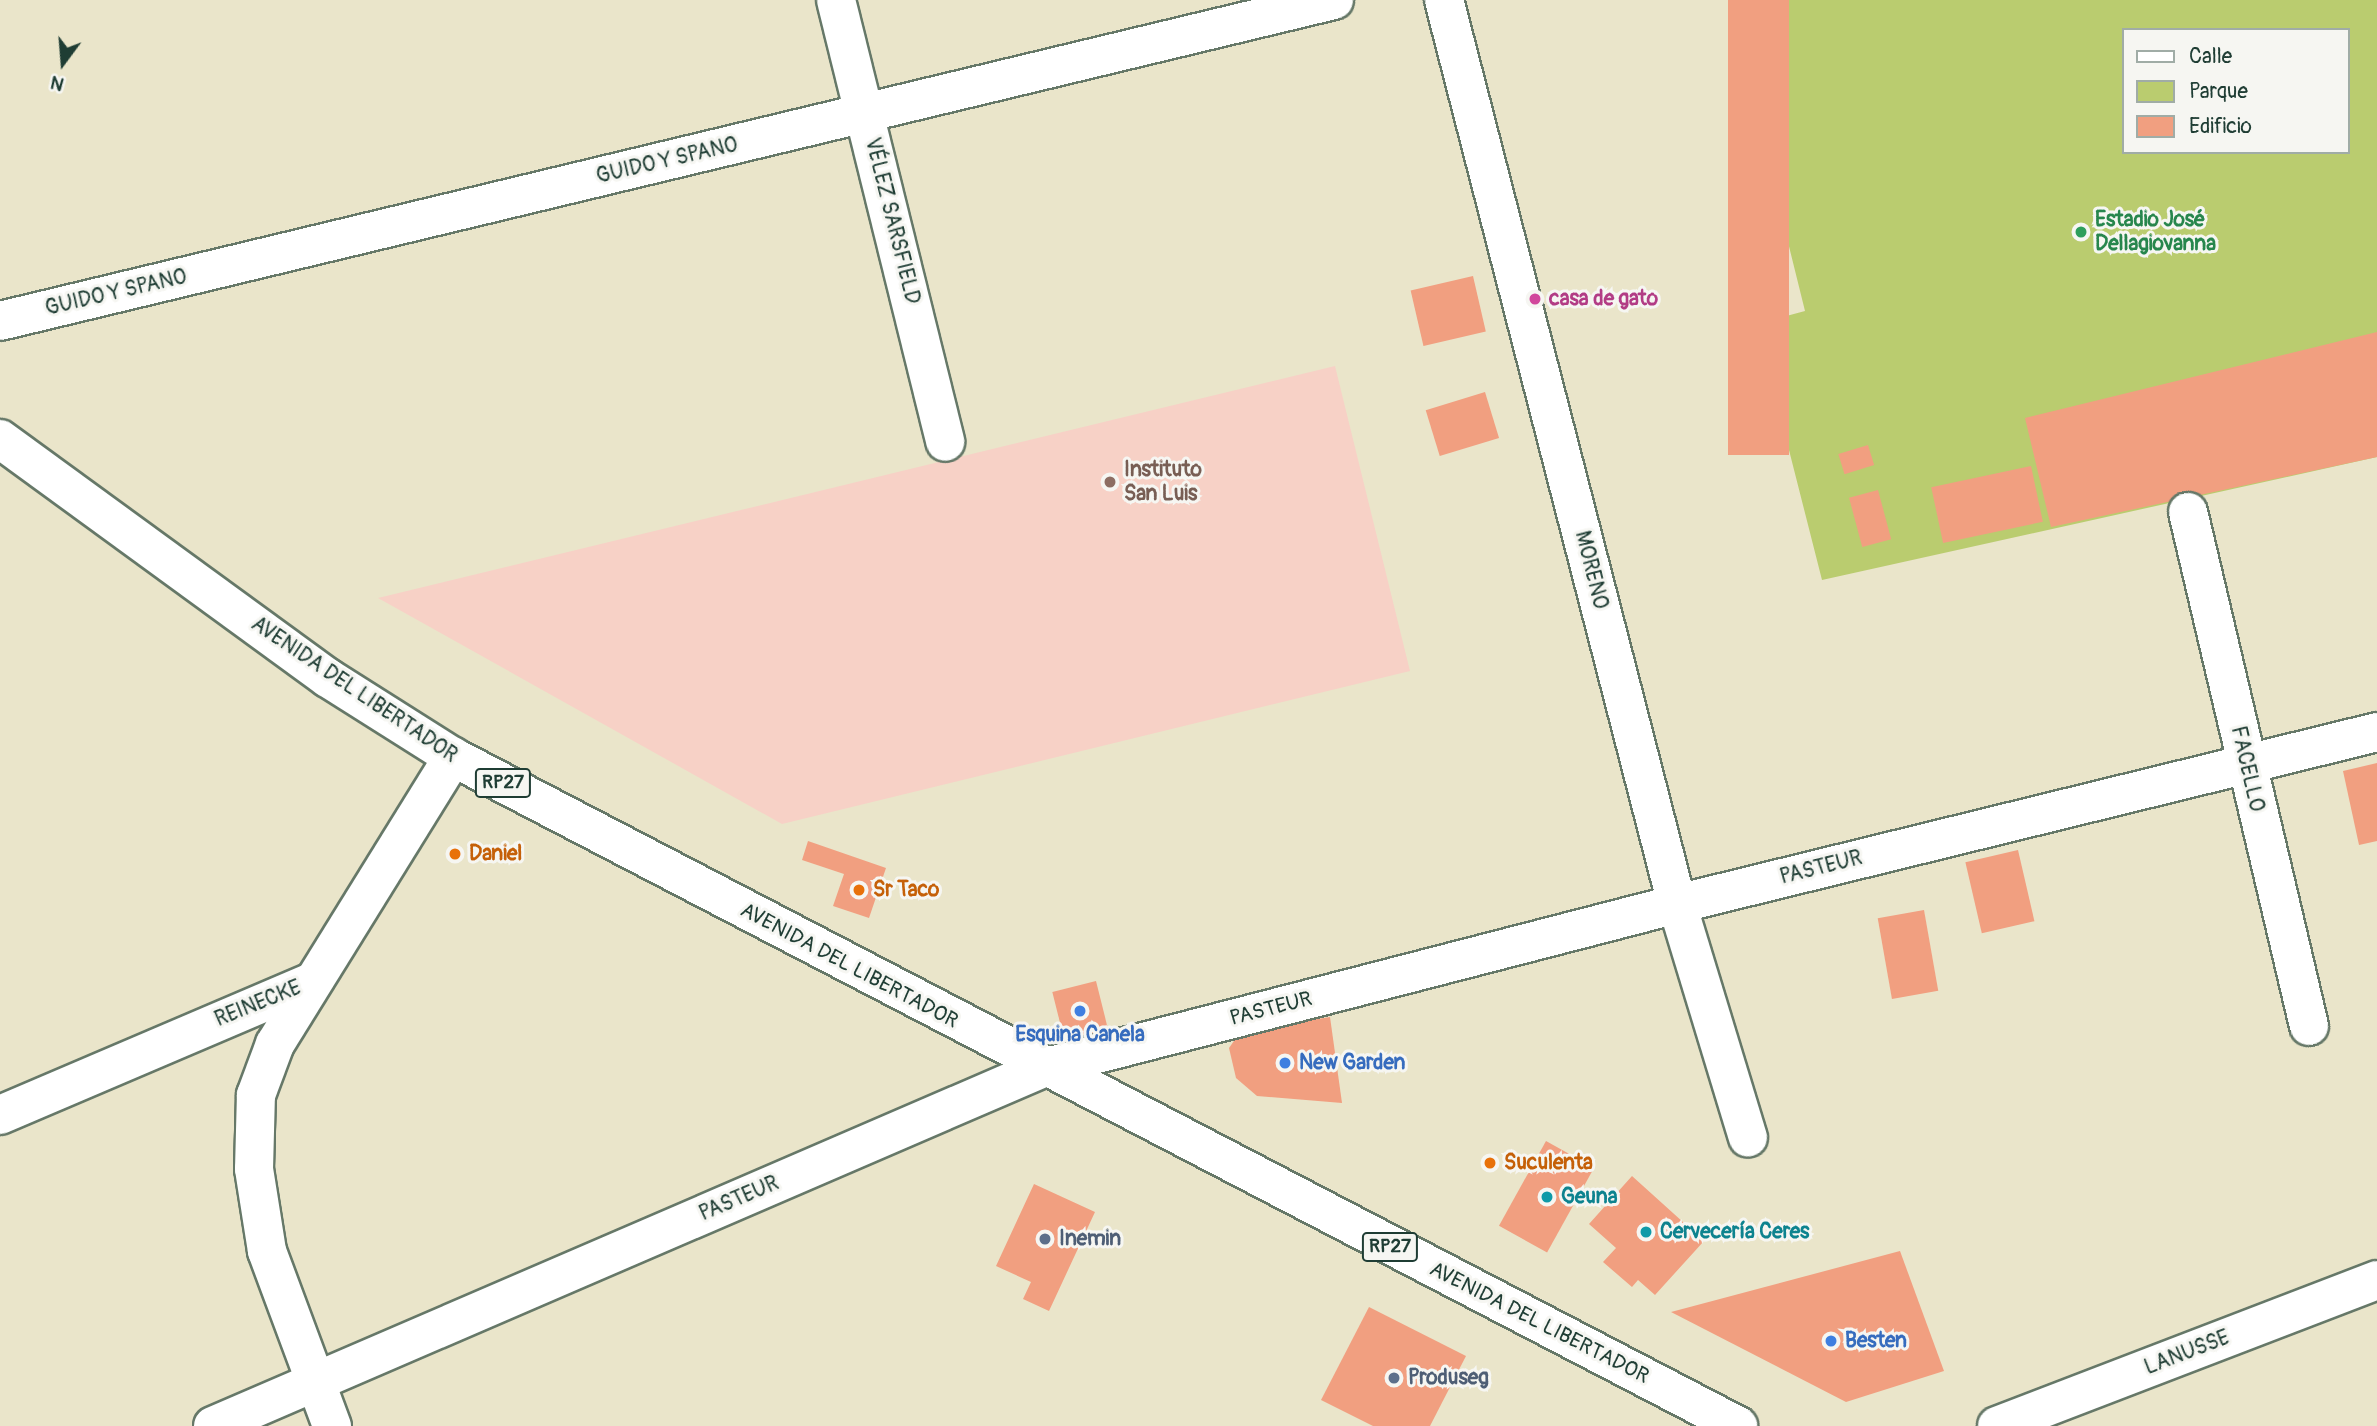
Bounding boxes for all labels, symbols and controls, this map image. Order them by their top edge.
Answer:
north arrow [28,28,98,98]
legend [2122,28,2349,154]
text: Calle [2189,43,2232,70]
text: N [48,70,67,96]
text: Parque [2189,78,2248,105]
text: Edificio [2189,113,2252,140]
street label: GUIDO Y SPANO [594,132,740,190]
street label: VÉLEZ SARSFIELD [859,135,925,307]
place label: Estadio José Dellagiovanna [2095,207,2216,257]
marker: Estadio José Dellagiovanna [2073,224,2089,240]
street label: GUIDO Y SPANO [43,264,189,322]
place label: casa de gato [1549,286,1658,312]
marker: casa de gato [1527,291,1543,307]
place label: Instituto San Luis [1124,457,1202,507]
marker: Instituto San Luis [1102,474,1118,490]
street label: MORENO [1569,528,1613,612]
street label: AVENIDA DEL LIBERTADOR [246,612,462,768]
street label: FACELLO [2225,724,2269,814]
road number: RP27 [473,768,533,798]
place label: Daniel [469,841,522,867]
marker: Daniel [447,846,463,862]
street label: PASTEUR [1777,846,1865,890]
place label: Sr Taco [873,877,939,903]
marker: Sr Taco [851,882,867,898]
street label: AVENIDA DEL LIBERTADOR [736,898,962,1034]
street label: REINECKE [211,975,305,1033]
street label: PASTEUR [1227,987,1315,1031]
marker: Esquina Canela [1072,1003,1088,1019]
place label: Esquina Canela [1015,1022,1145,1048]
place label: New Garden [1299,1050,1405,1076]
marker: New Garden [1277,1055,1293,1071]
place label: Suculenta [1504,1150,1593,1176]
marker: Suculenta [1482,1155,1498,1171]
street label: PASTEUR [696,1171,782,1227]
place label: Geuna [1561,1184,1617,1210]
marker: Geuna [1539,1189,1555,1205]
place label: Cervecería Ceres [1660,1219,1809,1245]
marker: Cervecería Ceres [1638,1224,1654,1240]
place label: Inemin [1059,1226,1121,1252]
marker: Inemin [1037,1231,1053,1247]
road number: RP27 [1360,1232,1420,1262]
street label: AVENIDA DEL LIBERTADOR [1425,1257,1653,1389]
street label: LANUSSE [2141,1325,2233,1381]
place label: Besten [1845,1328,1907,1354]
marker: Besten [1823,1333,1839,1349]
place label: Produseg [1408,1365,1489,1391]
marker: Produseg [1386,1370,1402,1386]

